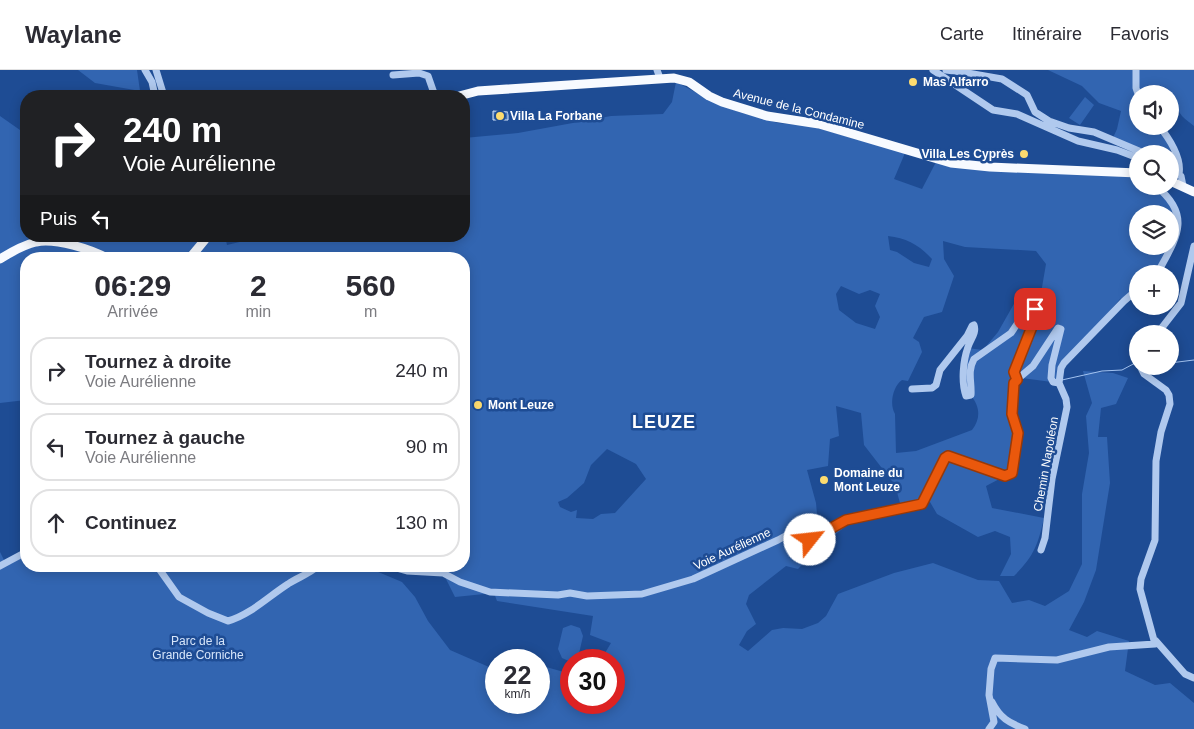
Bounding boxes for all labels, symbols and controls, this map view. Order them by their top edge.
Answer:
text: Waylane [25,21,121,48]
text: Carte [940,24,984,44]
text: Itinéraire [1012,24,1082,44]
text: Favoris [1110,24,1169,44]
place label: Mas Alfarro [923,75,989,89]
marker: Mas Alfarro [907,76,919,88]
map controls [1129,85,1179,375]
button: sound [1129,85,1179,135]
street label: Avenue de la Condamine [732,86,866,132]
place label: Villa La Forbane [510,109,603,123]
icon: right [40,110,105,175]
text: 240 m [123,110,222,149]
marker: Villa La Forbane [494,110,506,122]
button: search [1129,145,1179,195]
place label: Villa Les Cyprès [922,147,1014,161]
marker: Villa Les Cyprès [1018,148,1030,160]
text: Voie Aurélienne [123,151,276,176]
icon: left [87,205,115,233]
button: layers [1129,205,1179,255]
text: Puis [40,208,77,229]
button: + [1129,265,1179,315]
text: 06:29 [94,269,171,302]
text: 2 [250,269,267,302]
text: 560 [346,269,396,302]
pin [1014,288,1056,330]
icon: arrive [1021,295,1049,323]
text: Arrivée [107,303,158,320]
text: min [245,303,271,320]
text: m [364,303,377,320]
button: − [1129,325,1179,375]
text: Tournez à droite [85,351,231,372]
icon: right [42,357,70,385]
text: 240 m [395,360,448,381]
text: Voie Aurélienne [85,373,196,390]
place label: Mont Leuze [488,398,554,412]
marker: Mont Leuze [472,399,484,411]
district label: LEUZE [632,412,696,432]
street label: Chemin Napoléon [1031,415,1061,513]
text: Tournez à gauche [85,427,245,448]
icon: left [42,433,70,461]
text: 90 m [406,436,448,457]
text: Voie Aurélienne [85,449,196,466]
place label: Domaine du Mont Leuze [834,466,903,494]
marker: Domaine du Mont Leuze [818,474,830,486]
icon: ahead [42,509,70,537]
text: Continuez [85,512,177,533]
text: 130 m [395,512,448,533]
position arrow [783,513,835,565]
street label: Voie Aurélienne [691,525,773,573]
park label: Parc de la Grande Corniche [152,634,244,662]
speed limit sign: 30 [560,649,625,714]
text: 22 [504,661,531,689]
text: km/h [504,687,531,701]

